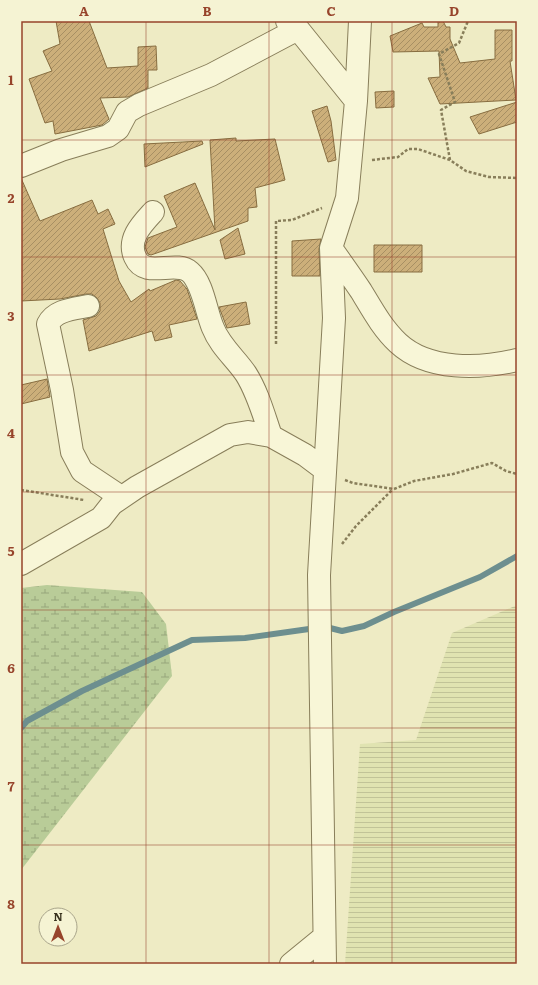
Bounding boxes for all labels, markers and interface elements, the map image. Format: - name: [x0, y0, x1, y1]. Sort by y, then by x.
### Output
- text: A: [79, 1, 89, 20]
- text: B: [203, 1, 212, 20]
- text: C: [326, 1, 336, 20]
- text: D: [449, 1, 459, 20]
- text: 1: [8, 70, 14, 89]
- text: 2: [8, 188, 15, 207]
- text: 3: [7, 306, 15, 325]
- text: 4: [7, 423, 15, 442]
- text: 5: [7, 541, 15, 560]
- text: 6: [7, 658, 15, 677]
- text: 7: [7, 776, 15, 795]
- text: 8: [7, 894, 15, 913]
- north arrow: [38, 907, 78, 947]
- text: N: [53, 908, 63, 924]

